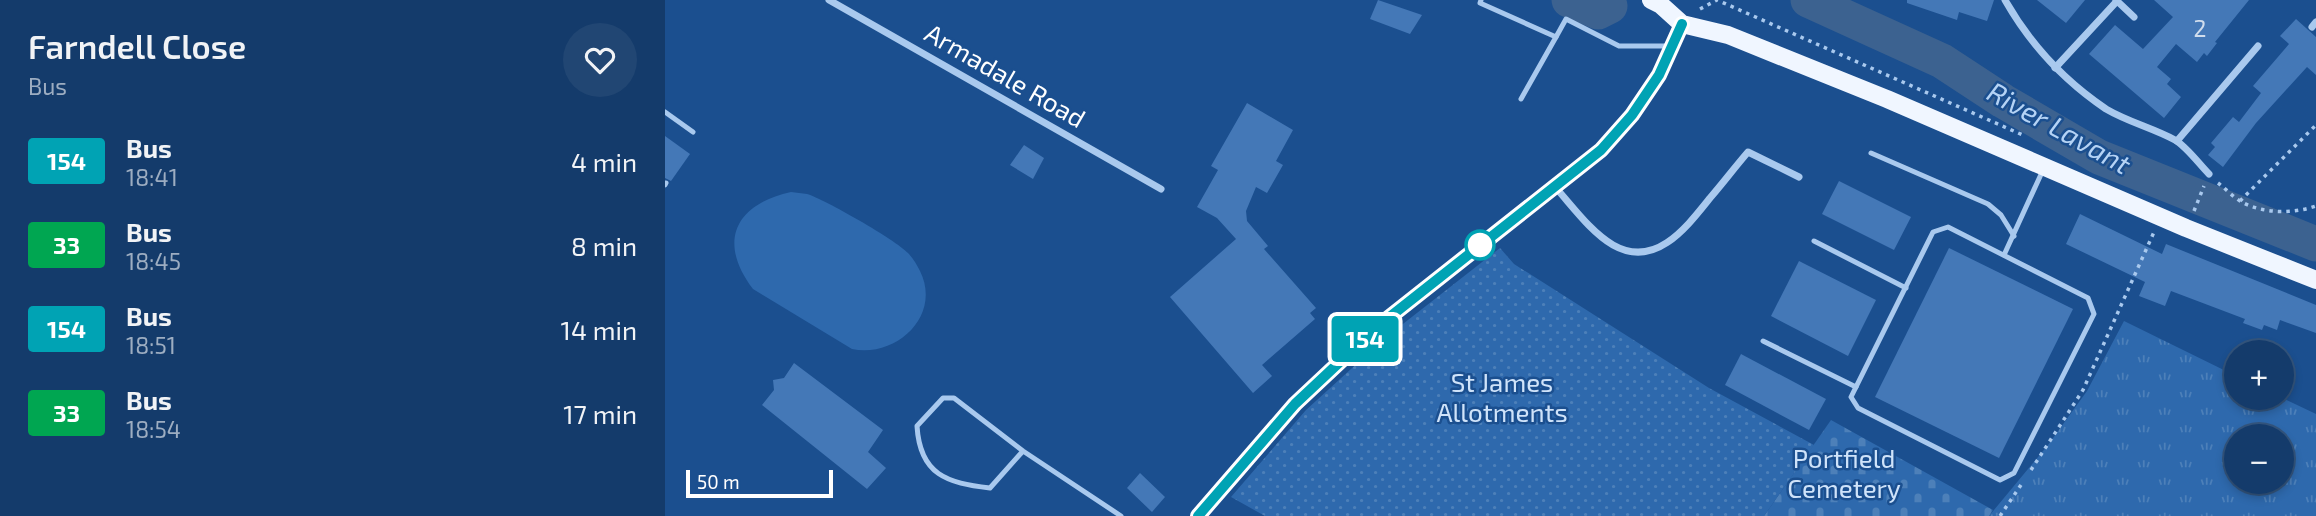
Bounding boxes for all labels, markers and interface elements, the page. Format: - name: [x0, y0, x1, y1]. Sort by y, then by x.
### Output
- house number: 2: [2194, 14, 2206, 42]
- street label: Armadale Road: [920, 16, 1092, 133]
- button: heart: [563, 23, 637, 97]
- text: Farndell Close: [28, 26, 246, 66]
- text: Bus: [28, 72, 67, 100]
- water label: River Lavant: [1982, 74, 2138, 181]
- text: Bus: [126, 132, 172, 163]
- text: 154: [47, 146, 86, 175]
- text: 4 min: [571, 146, 637, 177]
- text: 18:41: [126, 163, 178, 191]
- text: Bus: [126, 216, 172, 247]
- text: 33: [53, 230, 80, 259]
- text: 8 min: [571, 230, 637, 261]
- unlabelled marker: [1465, 230, 1495, 260]
- text: 18:45: [126, 247, 181, 275]
- text: Bus: [126, 300, 172, 331]
- text: 154: [47, 314, 86, 343]
- text: 14 min: [561, 314, 637, 345]
- line badge: 154: [1325, 316, 1405, 362]
- text: 154: [1346, 324, 1384, 353]
- text: 18:51: [126, 331, 176, 359]
- map controls: [2224, 340, 2294, 494]
- button: +: [2224, 340, 2294, 410]
- park label: St James Allotments: [1436, 366, 1568, 427]
- text: Bus: [126, 384, 172, 415]
- text: 33: [53, 398, 80, 427]
- text: 17 min: [563, 398, 637, 429]
- text: 18:54: [126, 415, 181, 443]
- button: −: [2224, 424, 2294, 494]
- park label: Portfield Cemetery: [1787, 442, 1901, 503]
- scale bar: [686, 467, 833, 499]
- text: 50 m: [697, 470, 740, 493]

